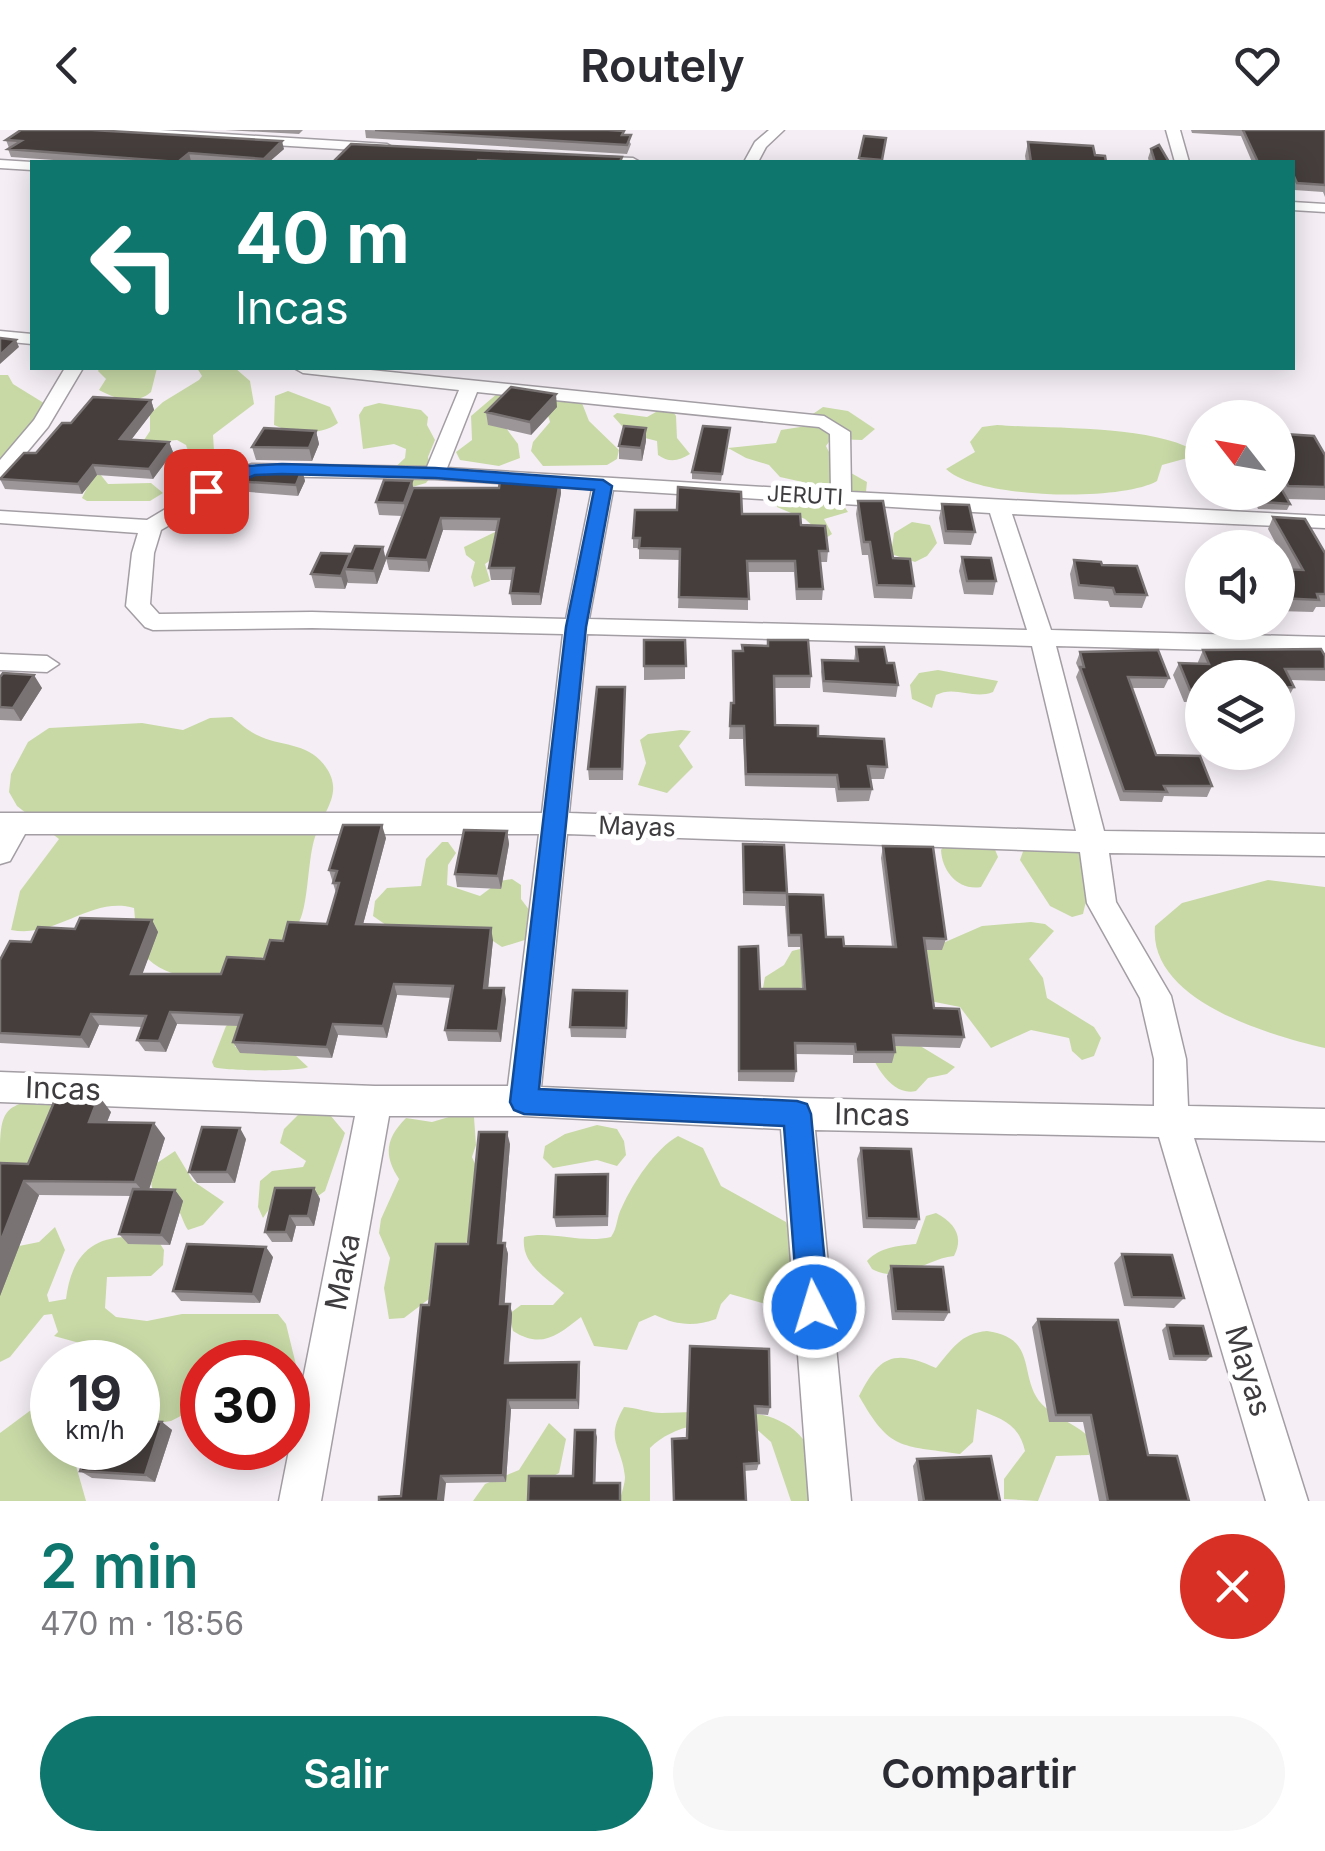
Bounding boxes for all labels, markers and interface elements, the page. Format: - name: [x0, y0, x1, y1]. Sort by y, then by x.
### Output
- icon: back: [40, 38, 95, 93]
- text: Routely: [580, 38, 745, 93]
- icon: heart: [1230, 38, 1285, 93]
- text: 40 m: [235, 195, 410, 280]
- icon: left: [70, 200, 200, 330]
- text: Incas: [235, 280, 349, 335]
- north arrow: [1185, 400, 1295, 510]
- map controls: [1185, 400, 1295, 770]
- pin: [164, 449, 249, 534]
- icon: arrive: [179, 464, 234, 519]
- street label: JERUTI: [766, 480, 844, 510]
- button: sound: [1185, 530, 1295, 640]
- button: layers: [1185, 660, 1295, 770]
- street label: Mayas: [598, 810, 676, 842]
- street label: Incas: [24, 1069, 102, 1107]
- street label: Incas: [834, 1095, 910, 1133]
- street label: Maka: [317, 1230, 367, 1313]
- position arrow: [762, 1255, 866, 1359]
- street label: Mayas: [1218, 1321, 1280, 1420]
- speed limit sign: 30: [180, 1340, 310, 1470]
- text: 19: [68, 1363, 122, 1423]
- text: km/h: [65, 1415, 125, 1445]
- text: 2 min: [40, 1530, 199, 1602]
- button: close: [1180, 1534, 1285, 1639]
- text: 470 m · 18:56: [40, 1604, 244, 1643]
- button: Salir: [40, 1716, 653, 1831]
- button: Compartir: [673, 1716, 1285, 1831]

